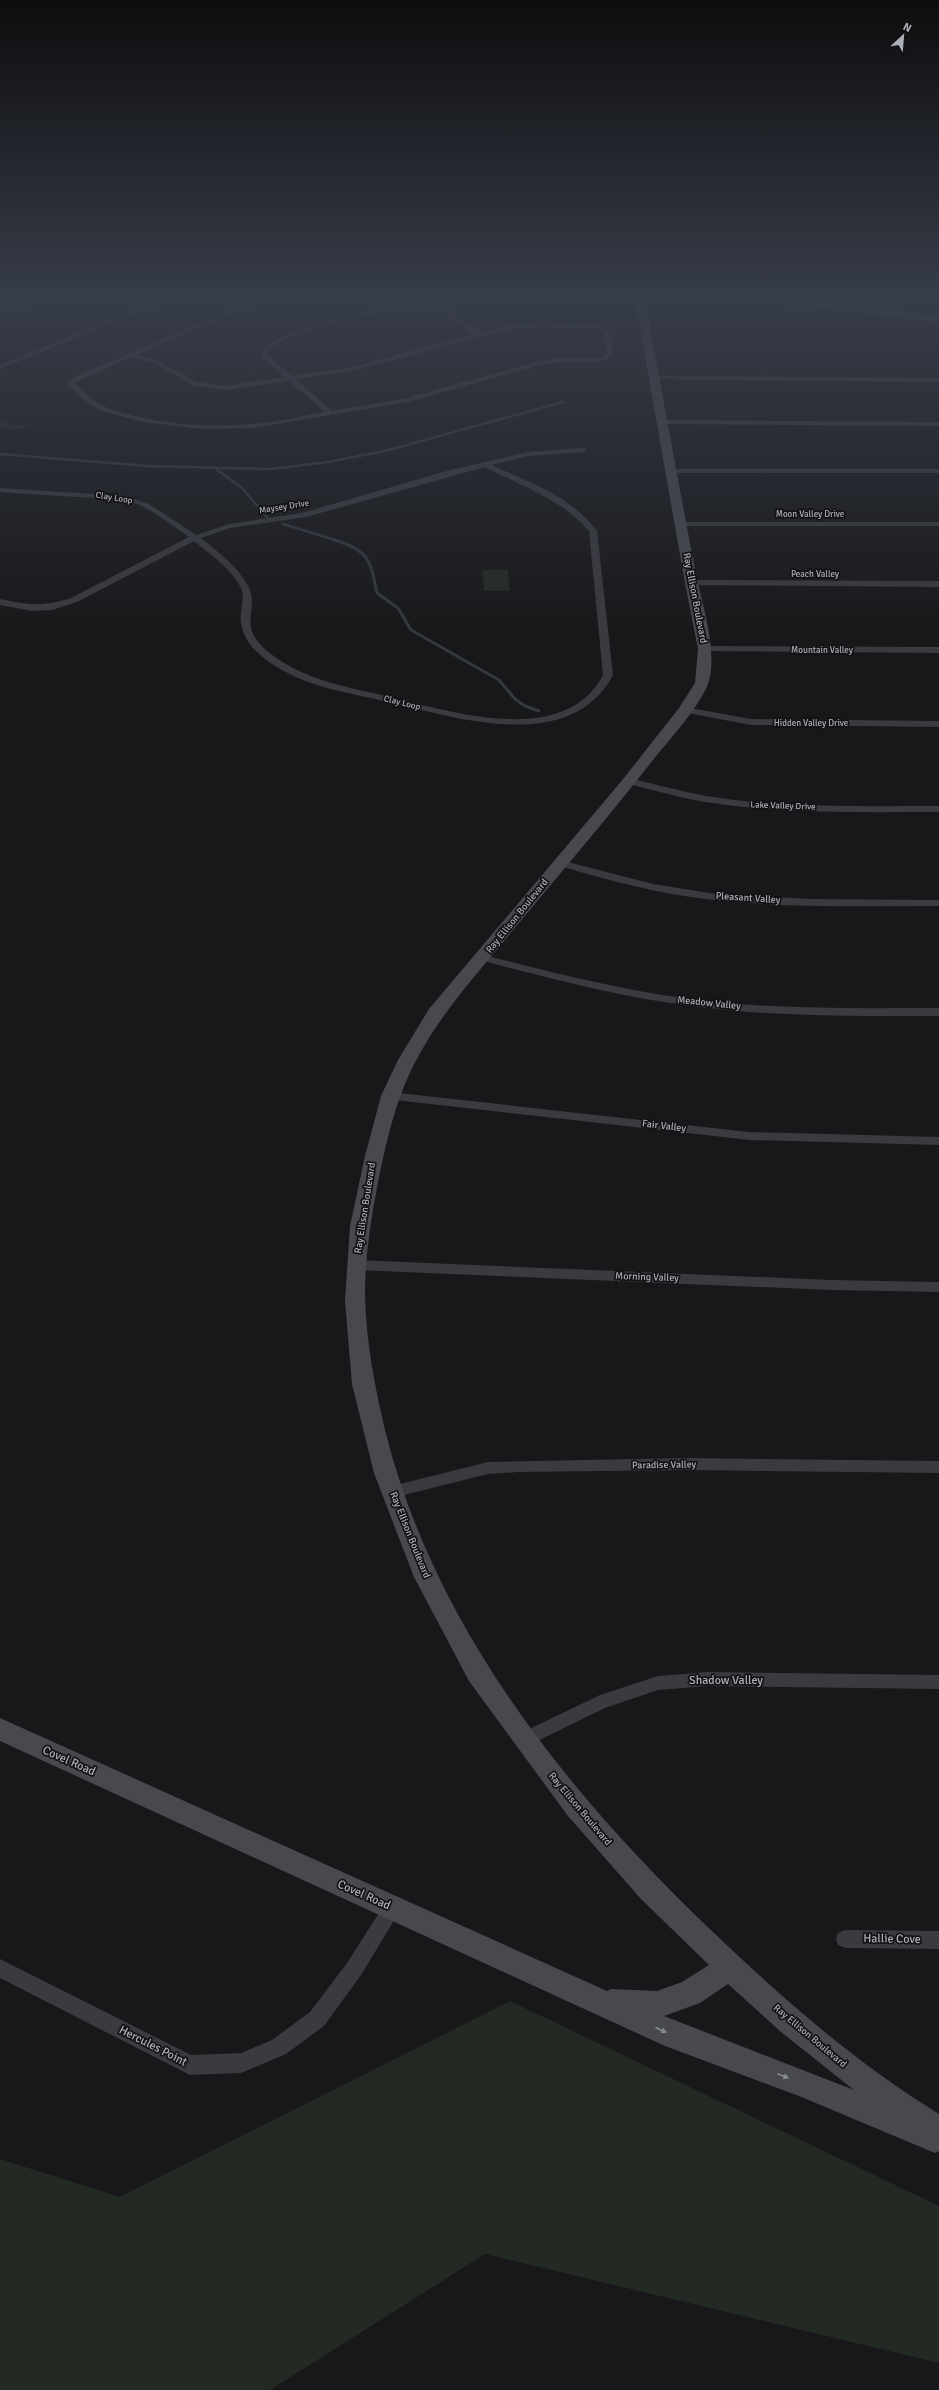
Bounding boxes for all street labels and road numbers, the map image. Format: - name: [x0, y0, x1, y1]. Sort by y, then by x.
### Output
- street label: Clay Loop: [95, 490, 134, 506]
- street label: Maysey Drive: [258, 498, 310, 516]
- street label: Moon Valley Drive: [776, 509, 845, 520]
- street label: Ray Ellison Boulevard: [680, 552, 710, 644]
- street label: Peach Valley: [791, 569, 840, 580]
- street label: Mountain Valley: [791, 645, 854, 656]
- street label: Clay Loop: [383, 693, 422, 713]
- street label: Hidden Valley Drive: [774, 718, 849, 729]
- street label: Lake Valley Drive: [750, 799, 816, 813]
- street label: Ray Ellison Boulevard: [483, 876, 551, 956]
- street label: Pleasant Valley: [715, 890, 781, 906]
- street label: Meadow Valley: [677, 994, 742, 1012]
- street label: Fair Valley: [641, 1117, 687, 1135]
- street label: Ray Ellison Boulevard: [352, 1162, 378, 1254]
- street label: Morning Valley: [615, 1270, 679, 1284]
- street label: Paradise Valley: [632, 1458, 697, 1472]
- street label: Ray Ellison Boulevard: [387, 1490, 433, 1580]
- street label: Shadow Valley: [689, 1673, 763, 1688]
- street label: Covel Road: [40, 1743, 98, 1779]
- street label: Ray Ellison Boulevard: [546, 1770, 614, 1848]
- street label: Covel Road: [335, 1877, 393, 1913]
- street label: Hallie Cove: [863, 1931, 921, 1947]
- street label: Ray Ellison Boulevard: [771, 2002, 849, 2070]
- street label: Hercules Point: [116, 2022, 190, 2070]

